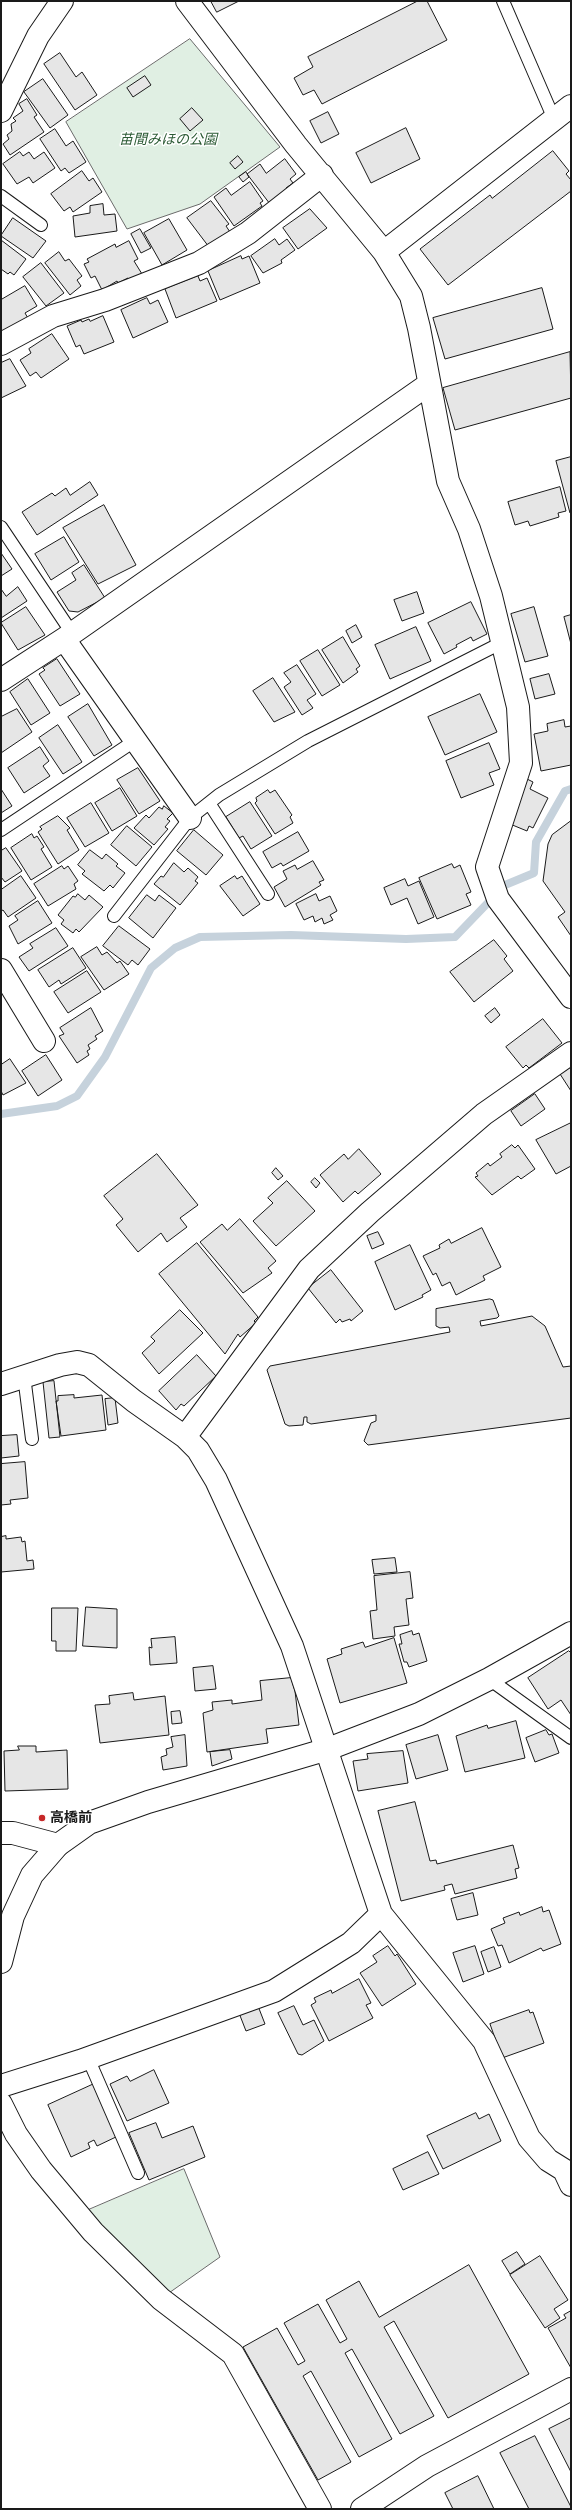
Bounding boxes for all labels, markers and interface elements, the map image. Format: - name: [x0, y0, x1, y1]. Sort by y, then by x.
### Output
- park label: 苗間みほの公園: [119, 132, 217, 148]
- place label: 高橋前: [50, 1810, 92, 1826]
- marker: 高橋前: [37, 1813, 47, 1823]

